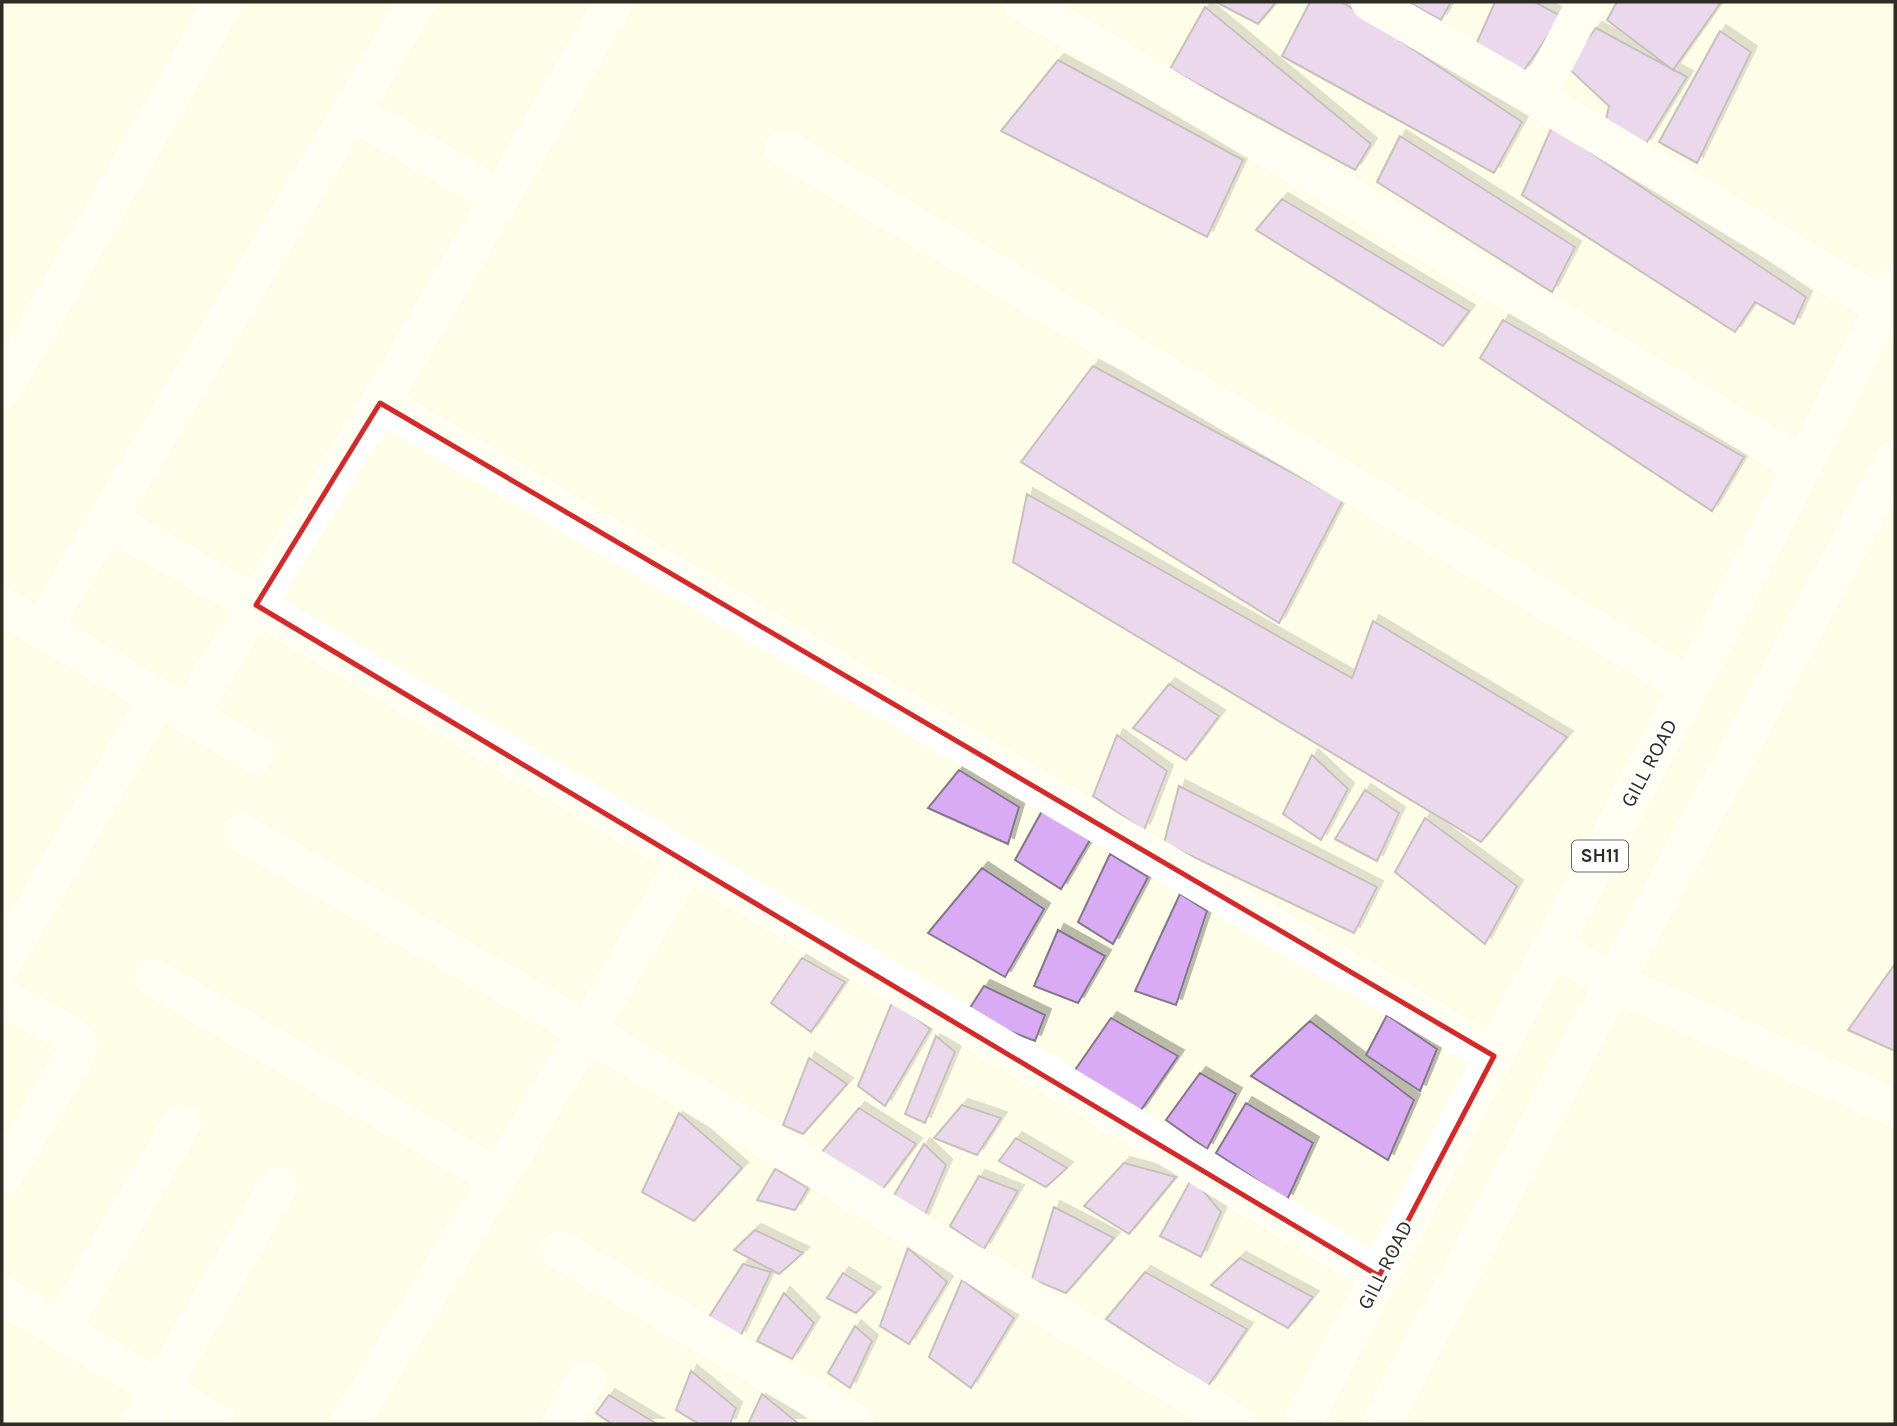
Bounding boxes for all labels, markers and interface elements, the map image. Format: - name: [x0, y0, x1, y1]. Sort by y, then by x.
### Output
- street label: GILL ROAD: [1616, 715, 1682, 811]
- road number: SH11: [1572, 841, 1628, 872]
- street label: GILL ROAD: [1352, 1217, 1418, 1313]

